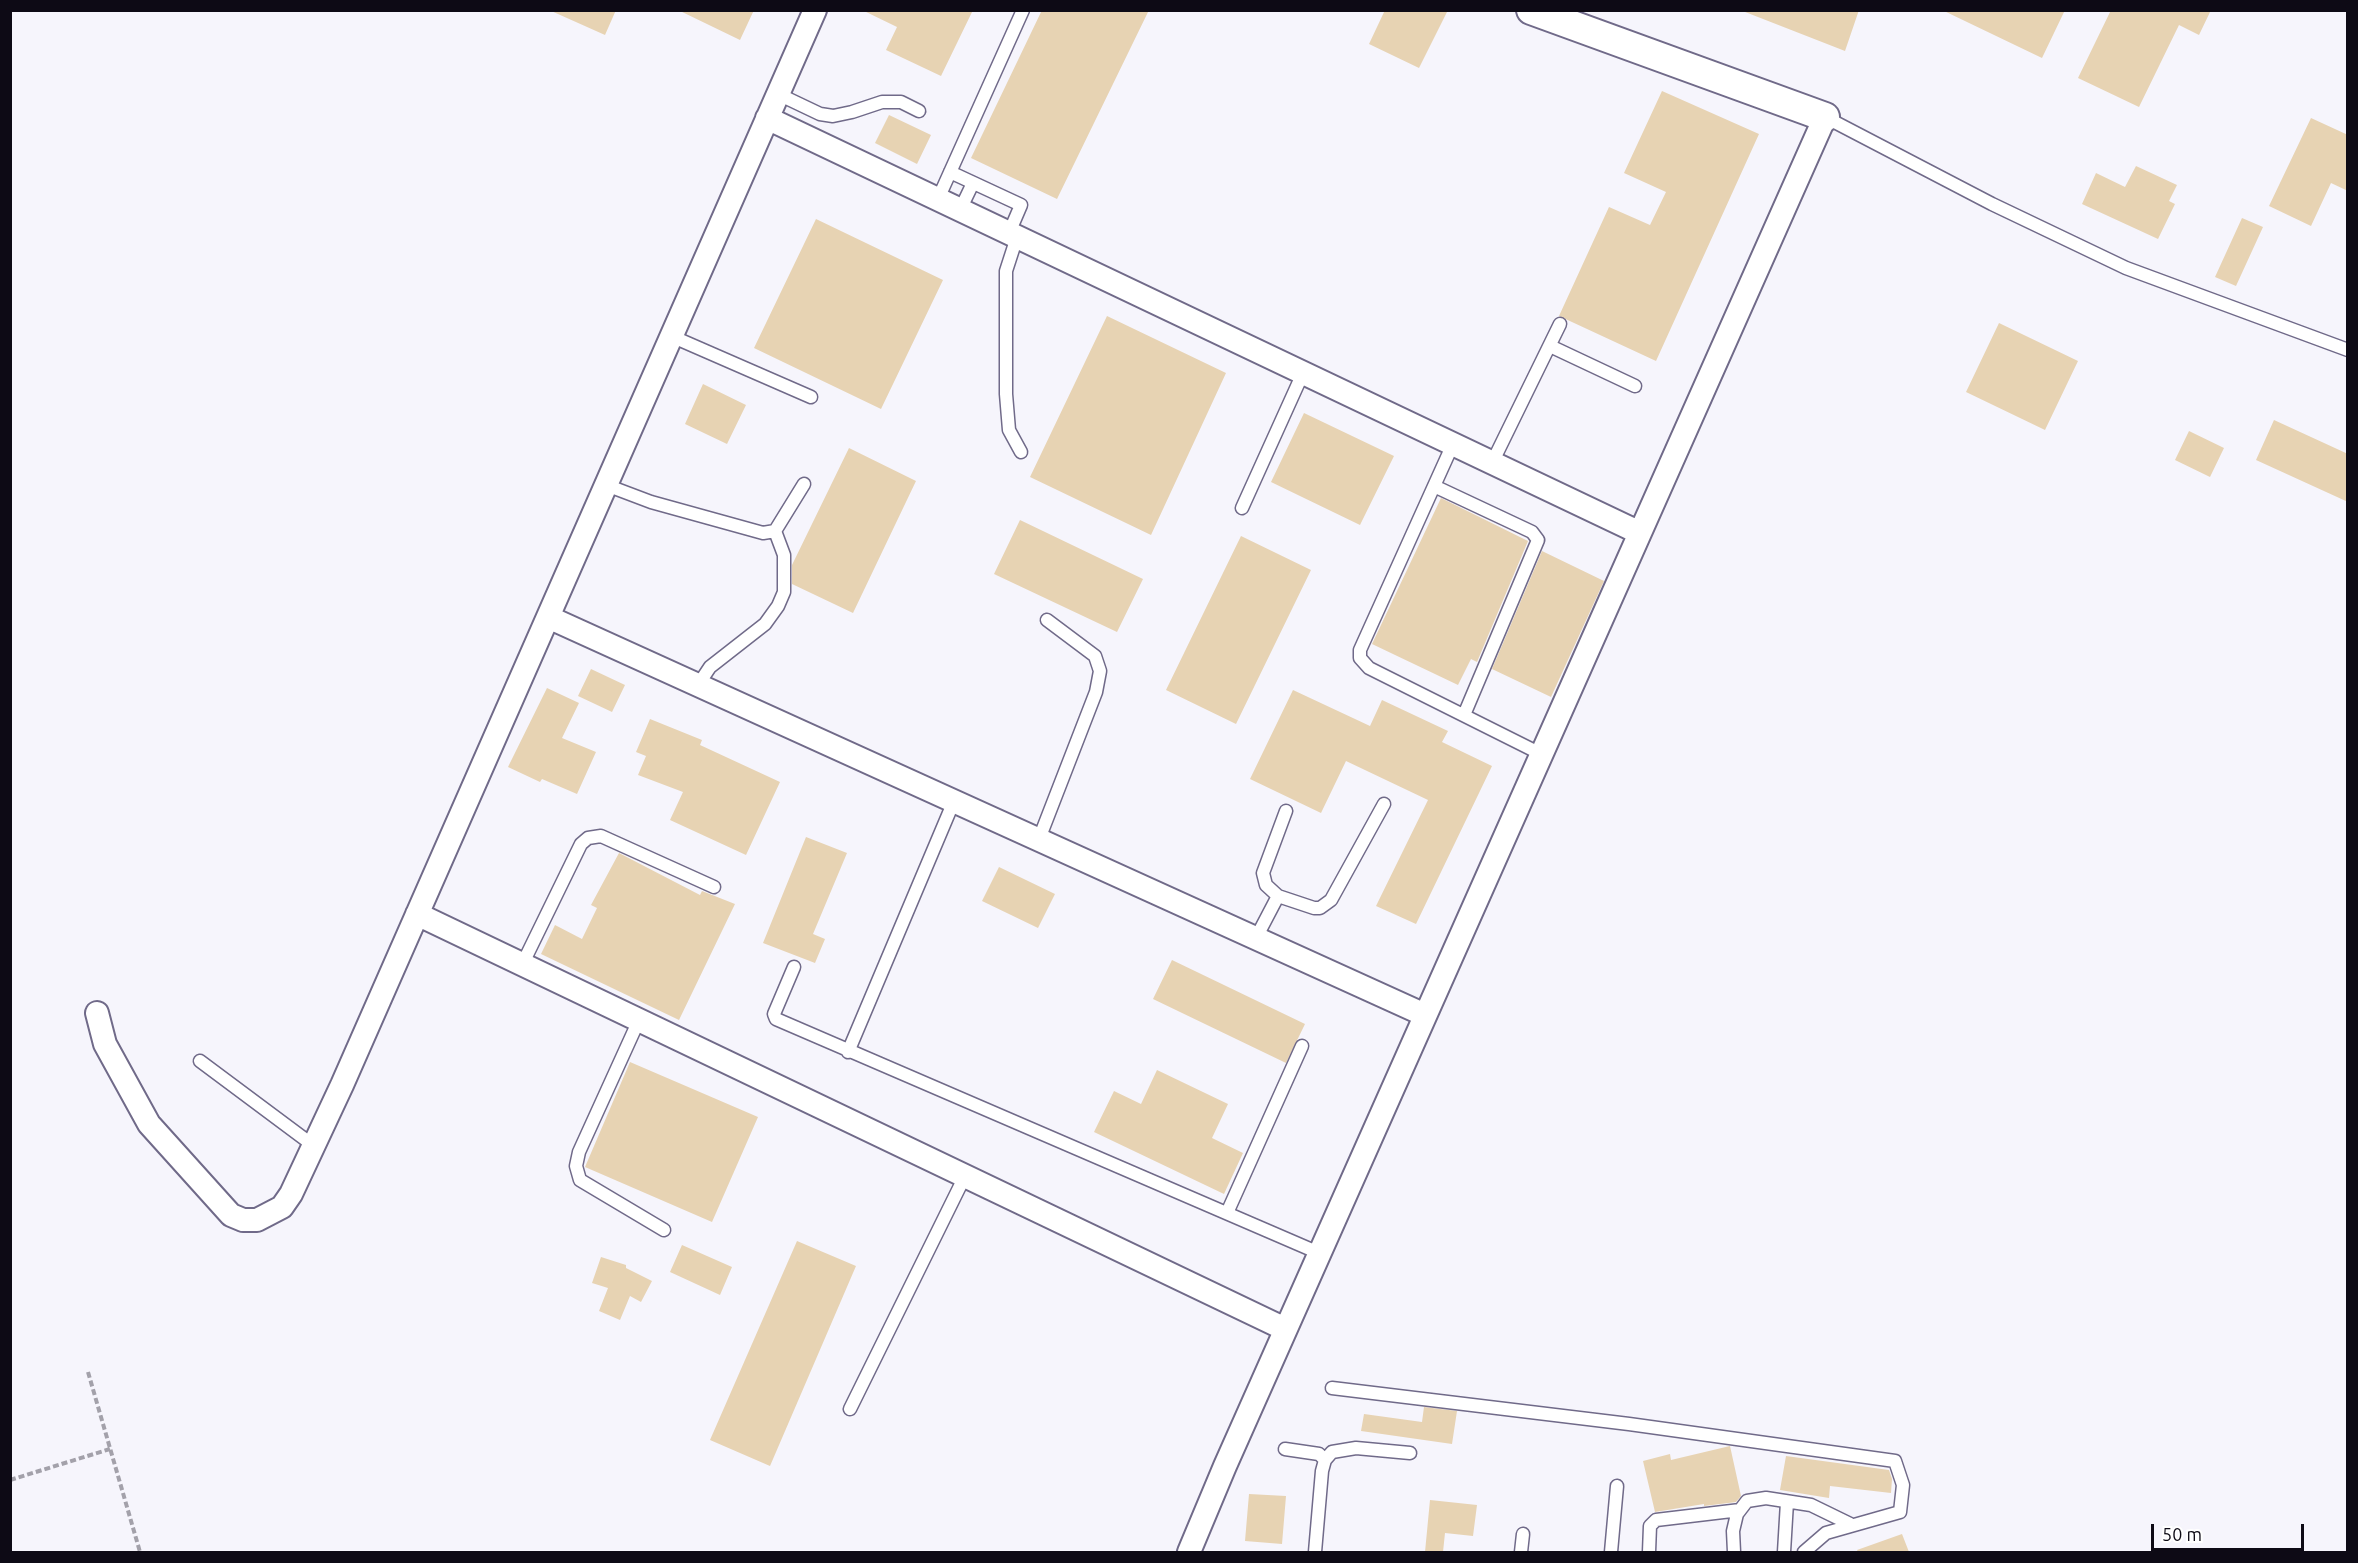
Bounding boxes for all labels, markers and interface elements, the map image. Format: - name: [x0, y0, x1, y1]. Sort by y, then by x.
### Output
- scale bar: [2154, 1512, 2307, 1550]
- text: 50 m: [2162, 1524, 2202, 1544]

